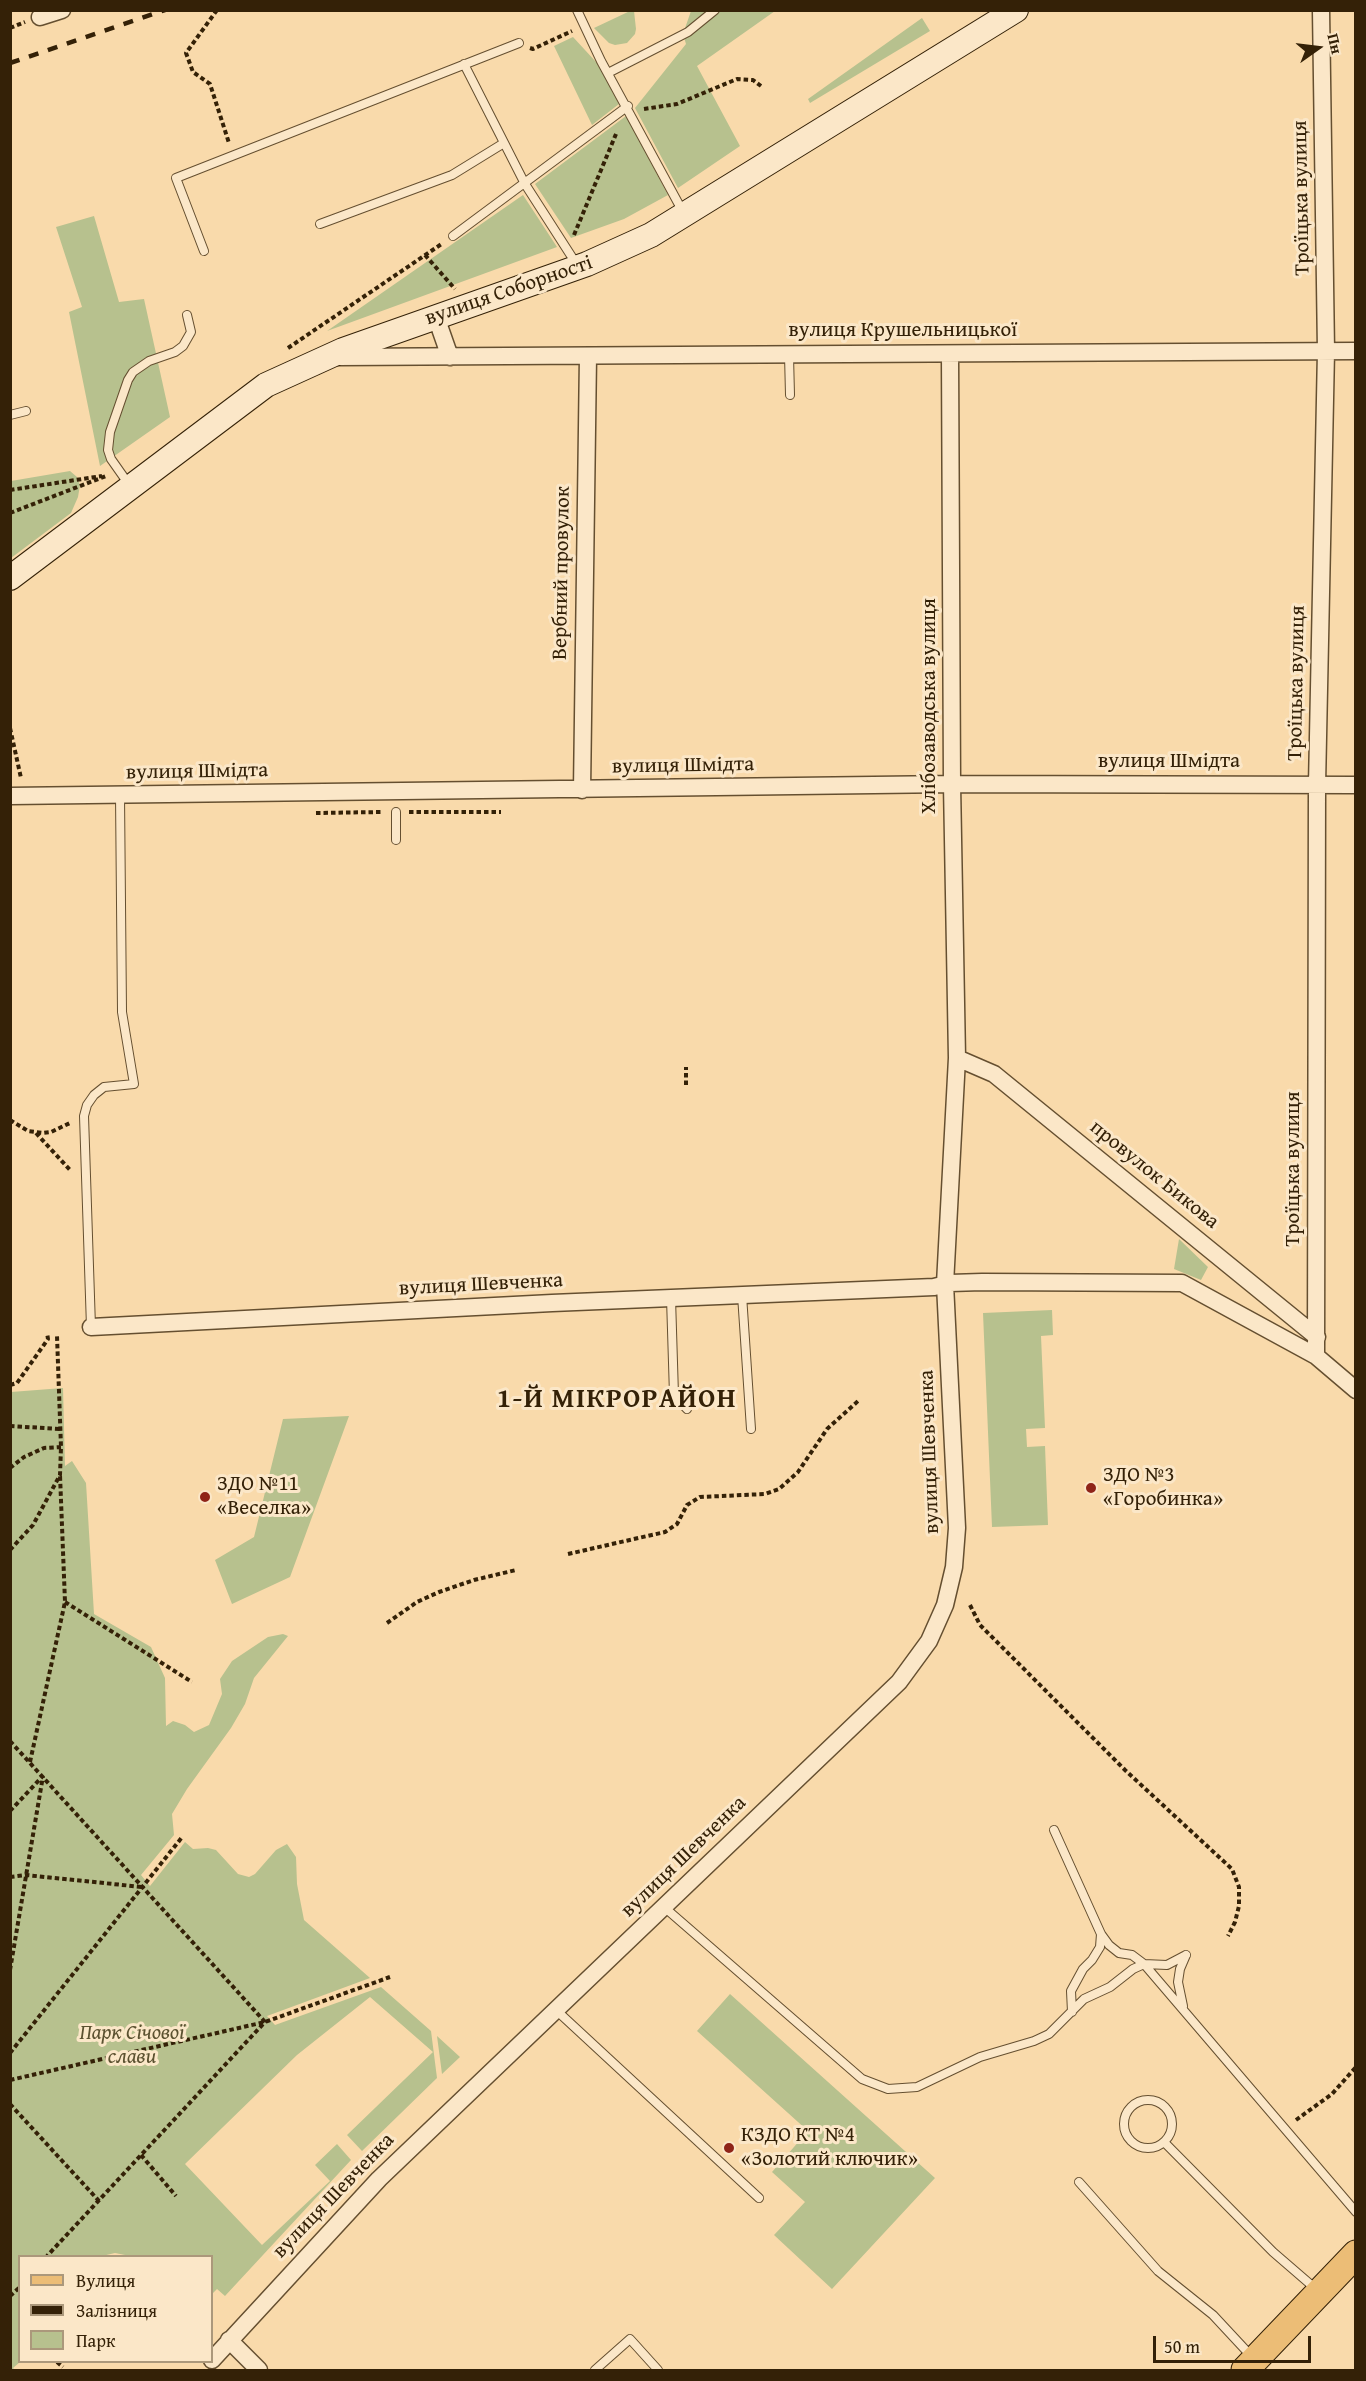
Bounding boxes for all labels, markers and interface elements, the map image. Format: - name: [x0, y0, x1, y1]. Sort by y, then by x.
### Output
- north arrow: [1288, 18, 1348, 78]
- text: Пн: [1321, 31, 1350, 57]
- street label: Троїцька вулиця: [1288, 120, 1316, 276]
- street label: вулиця Соборності: [422, 251, 596, 331]
- street label: вулиця Крушельницької: [789, 318, 1017, 344]
- street label: Вербний провулок: [548, 486, 576, 660]
- street label: Хлібозаводська вулиця: [917, 598, 943, 814]
- street label: Троїцька вулиця: [1283, 605, 1311, 761]
- street label: вулиця Шмідта: [1098, 749, 1240, 775]
- street label: вулиця Шмідта: [612, 752, 754, 780]
- street label: вулиця Шмідта: [126, 758, 268, 786]
- street label: Троїцька вулиця: [1281, 1091, 1307, 1247]
- street label: провулок Бикова: [1084, 1115, 1224, 1235]
- street label: вулиця Шевченка: [398, 1268, 564, 1302]
- street label: вулиця Шевченка: [915, 1370, 945, 1534]
- district label: 1-Й МІКРОРАЙОН: [497, 1384, 737, 1416]
- place label: ЗДО №3 «Горобинка»: [1103, 1463, 1223, 1513]
- place label: ЗДО №11 «Веселка»: [217, 1472, 311, 1522]
- marker: ЗДО №3 «Горобинка»: [1084, 1481, 1098, 1495]
- marker: ЗДО №11 «Веселка»: [198, 1490, 212, 1504]
- street label: вулиця Шевченка: [616, 1791, 752, 1923]
- park label: Парк Січової слави: [80, 2021, 184, 2071]
- place label: КЗДО КТ №4 «Золотий ключик»: [741, 2123, 918, 2173]
- street label: вулиця Шевченка: [268, 2128, 400, 2264]
- marker: КЗДО КТ №4 «Золотий ключик»: [722, 2141, 736, 2155]
- legend: [18, 2255, 213, 2363]
- text: Вулиця: [76, 2267, 135, 2294]
- text: Залізниця: [76, 2297, 157, 2324]
- scale bar: [1156, 2324, 1314, 2362]
- text: Парк: [76, 2327, 115, 2354]
- text: 50 m: [1164, 2333, 1200, 2360]

